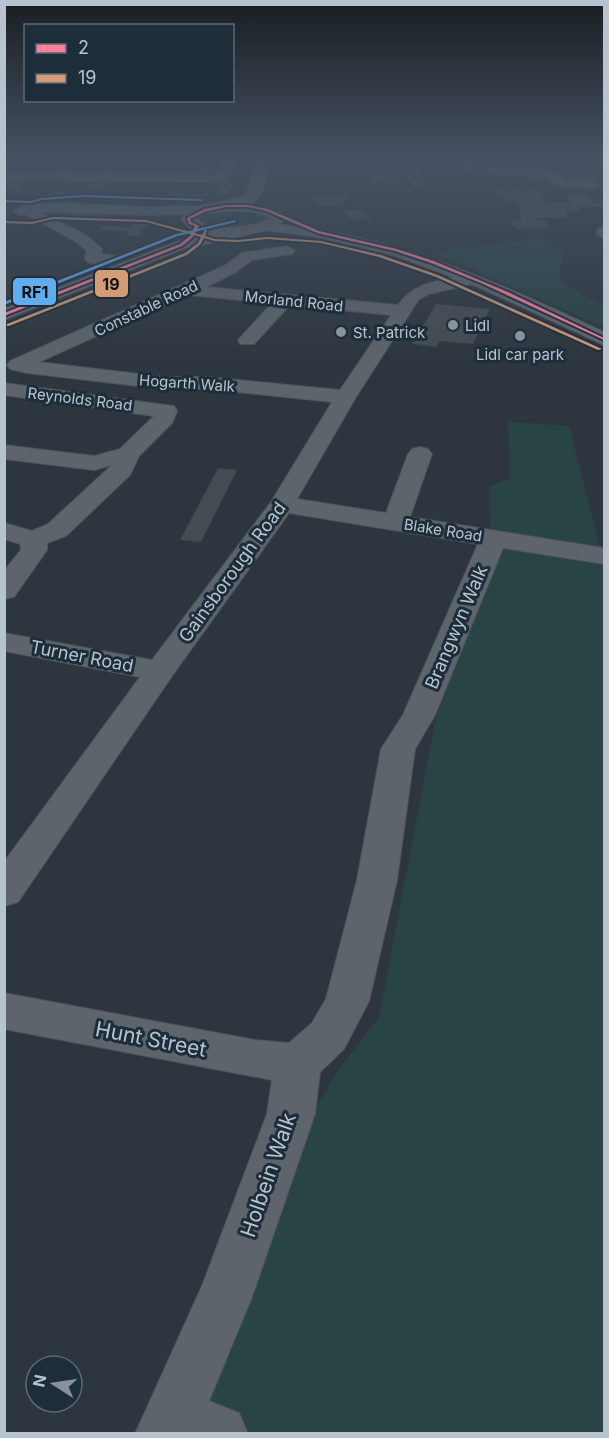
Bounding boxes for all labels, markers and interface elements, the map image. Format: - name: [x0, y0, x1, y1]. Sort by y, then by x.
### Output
- legend: [24, 24, 234, 102]
- text: 2: [78, 37, 89, 58]
- text: 19: [78, 67, 96, 88]
- line badge: 19: [94, 269, 129, 298]
- text: 19: [102, 274, 120, 294]
- street label: Constable Road: [91, 276, 201, 340]
- line badge: RF1: [12, 277, 57, 306]
- text: RF1: [22, 282, 48, 302]
- street label: Morland Road: [244, 286, 344, 316]
- place label: Lidl: [465, 316, 490, 335]
- marker: Lidl: [446, 318, 460, 332]
- place label: St. Patrick: [353, 323, 426, 342]
- marker: St. Patrick: [334, 325, 348, 339]
- marker: Lidl car park: [513, 329, 527, 343]
- place label: Lidl car park: [476, 345, 565, 364]
- street label: Hogarth Walk: [138, 370, 236, 396]
- street label: Reynolds Road: [27, 383, 133, 415]
- street label: Gainsborough Road: [174, 498, 290, 646]
- street label: Blake Road: [403, 514, 483, 546]
- street label: Brangwyn Walk: [421, 562, 492, 692]
- street label: Turner Road: [29, 636, 135, 676]
- street label: Hunt Street: [93, 1016, 209, 1062]
- street label: Holbein Walk: [235, 1109, 301, 1240]
- north arrow: [24, 1354, 84, 1414]
- text: N: [28, 1373, 50, 1389]

